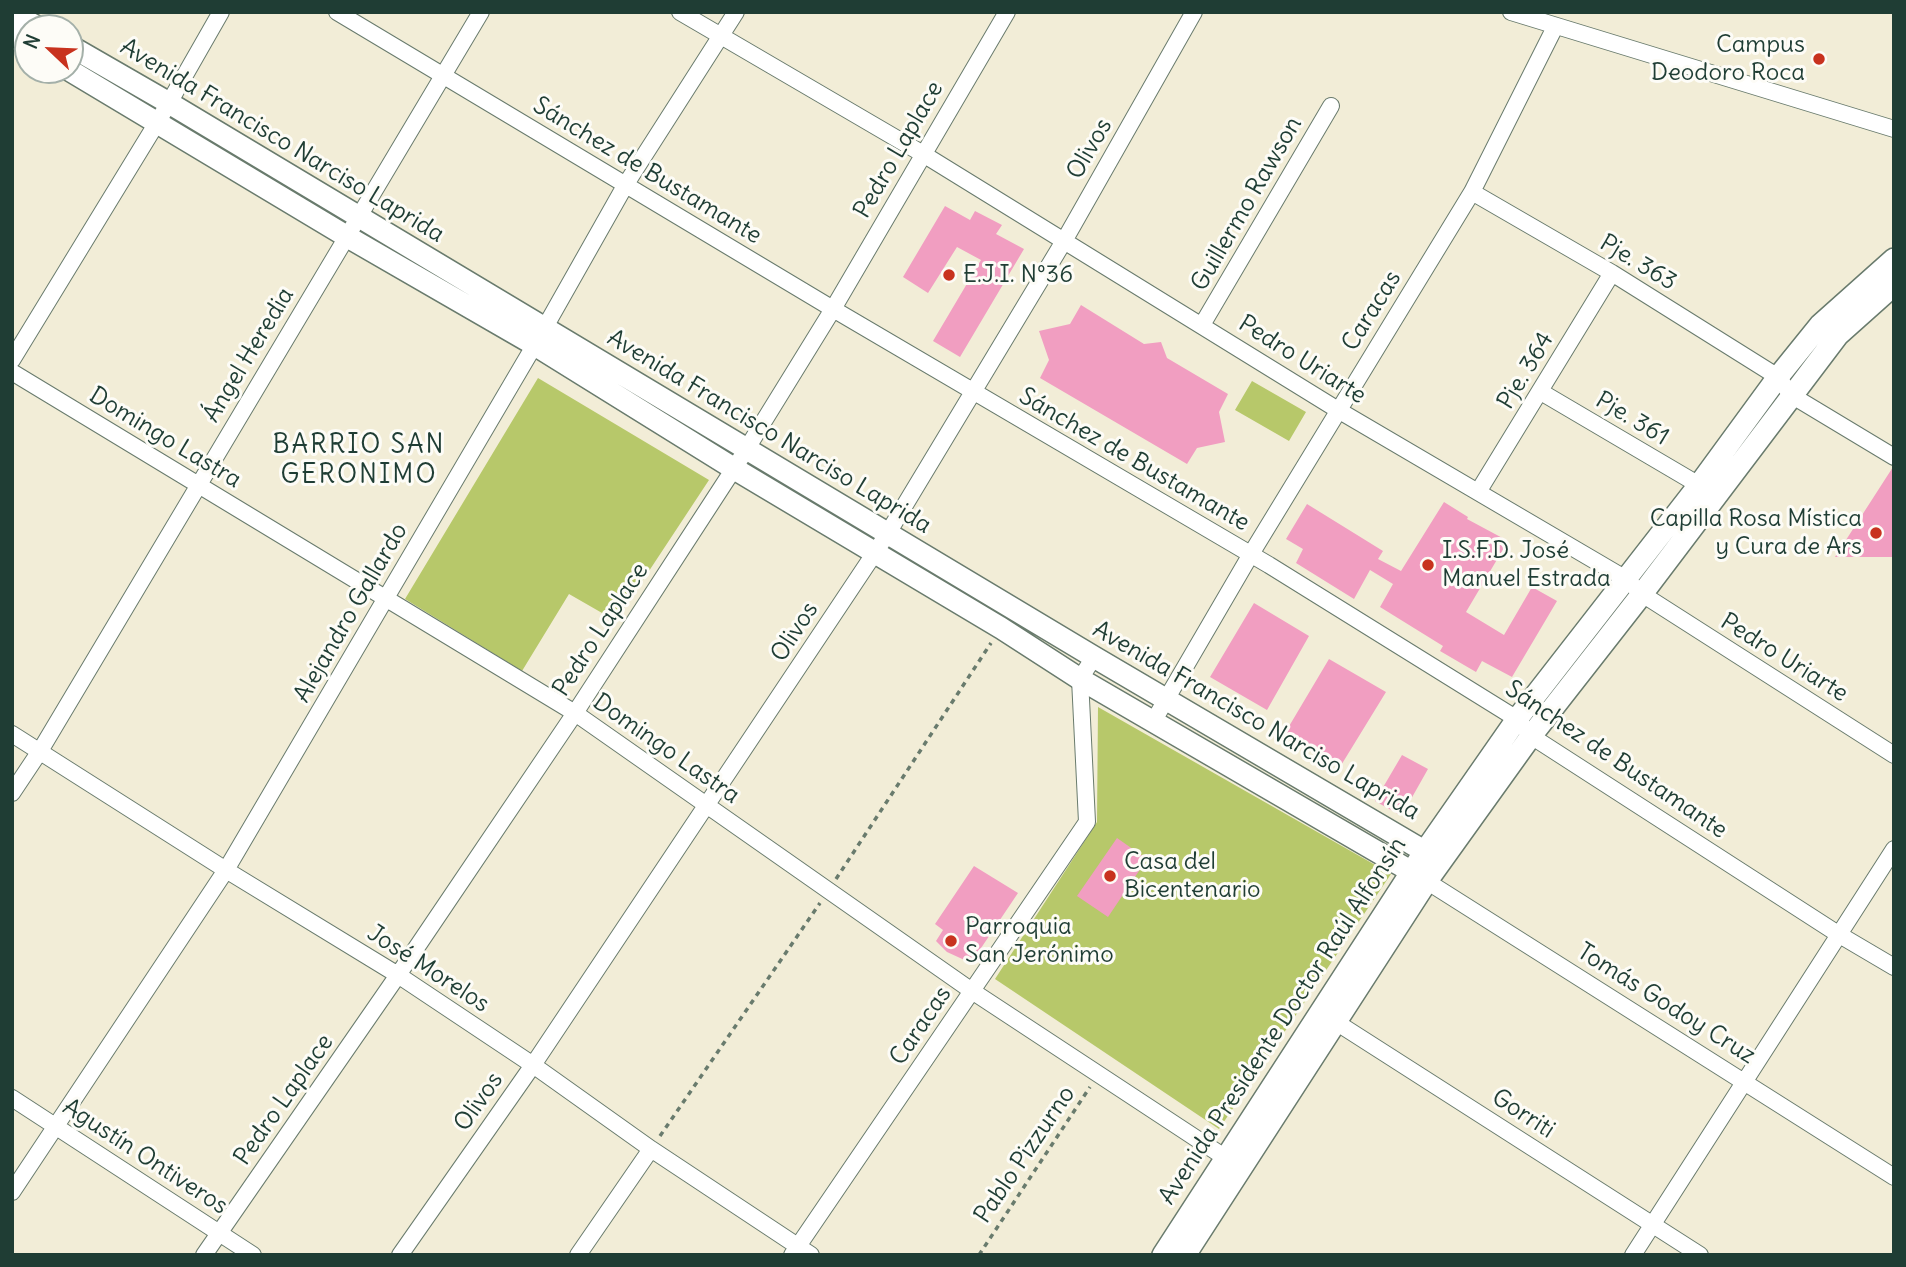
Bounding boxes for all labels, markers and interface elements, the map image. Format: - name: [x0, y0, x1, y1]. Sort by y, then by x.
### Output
- north arrow: [14, 14, 84, 84]
- text: N: [18, 31, 45, 52]
- place label: Campus Deodoro Roca: [1651, 31, 1805, 87]
- street label: Avenida Francisco Narciso Laprida: [115, 33, 449, 249]
- marker: Campus Deodoro Roca: [1811, 51, 1827, 67]
- street label: Pedro Laplace: [848, 76, 950, 224]
- street label: Sánchez de Bustamante: [528, 91, 766, 251]
- street label: Guillermo Rawson: [1185, 112, 1309, 296]
- street label: Olivos: [1061, 113, 1119, 185]
- street label: Pje. 363: [1594, 229, 1682, 297]
- place label: E.J.I. Nº36: [963, 261, 1073, 289]
- street label: Caracas: [1336, 266, 1408, 356]
- marker: E.J.I. Nº36: [941, 267, 957, 283]
- street label: Ángel Heredia: [198, 282, 300, 428]
- street label: Pedro Uriarte: [1233, 309, 1371, 411]
- street label: Avenida Francisco Narciso Laprida: [602, 324, 936, 540]
- street label: Pje. 364: [1492, 327, 1560, 415]
- street label: Domingo Lastra: [84, 381, 246, 495]
- street label: Sánchez de Bustamante: [1014, 382, 1254, 538]
- street label: Pje. 361: [1590, 386, 1674, 452]
- district label: BARRIO SAN GERONIMO: [274, 430, 444, 492]
- place label: Capilla Rosa Mística y Cura de Ars: [1650, 505, 1862, 561]
- street label: Alejandro Gallardo: [288, 518, 414, 708]
- marker: Capilla Rosa Mística y Cura de Ars: [1868, 525, 1884, 541]
- place label: I.S.F.D. José Manuel Estrada: [1442, 537, 1611, 593]
- marker: I.S.F.D. José Manuel Estrada: [1420, 557, 1436, 573]
- street label: Pedro Laplace: [547, 558, 655, 702]
- street label: Olivos: [765, 597, 825, 667]
- street label: Pedro Uriarte: [1715, 607, 1853, 709]
- street label: Avenida Francisco Narciso Laprida: [1087, 615, 1425, 827]
- street label: Sánchez de Bustamante: [1500, 675, 1732, 845]
- street label: Domingo Lastra: [587, 688, 745, 810]
- street label: Avenida Presidente Doctor Raúl Alfonsín: [1153, 832, 1413, 1210]
- place label: Casa del Bicentenario: [1124, 848, 1261, 904]
- marker: Casa del Bicentenario: [1102, 868, 1118, 884]
- place label: Parroquia San Jerónimo: [965, 913, 1114, 969]
- street label: José Morelos: [362, 919, 494, 1019]
- marker: Parroquia San Jerónimo: [943, 933, 959, 949]
- street label: Tomás Godoy Cruz: [1572, 938, 1760, 1070]
- street label: Caracas: [884, 981, 958, 1071]
- street label: Pedro Laplace: [228, 1029, 340, 1171]
- street label: Olivos: [448, 1067, 510, 1137]
- street label: Pablo Pizzurno: [969, 1081, 1081, 1229]
- street label: Gorriti: [1486, 1083, 1560, 1145]
- street label: Agustín Ontiveros: [57, 1093, 233, 1221]

